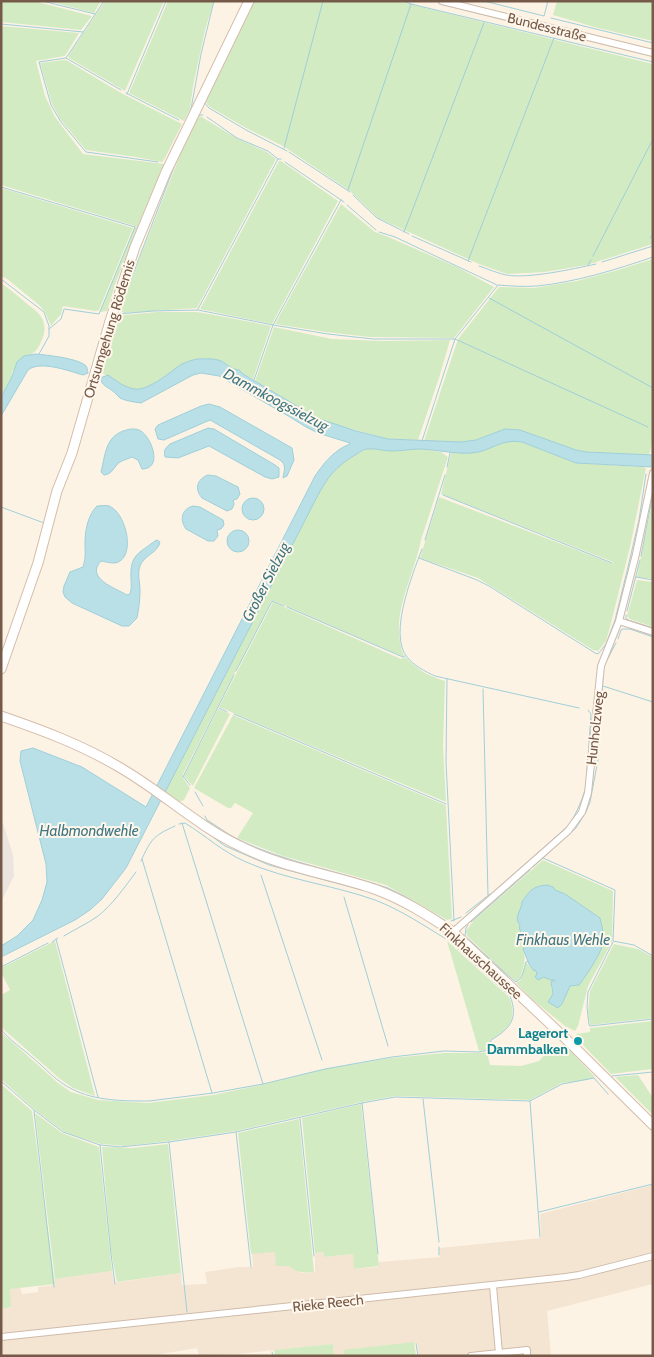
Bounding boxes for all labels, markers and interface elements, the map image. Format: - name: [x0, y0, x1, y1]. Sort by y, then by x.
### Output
- street label: Bundesstraße: [506, 8, 588, 46]
- street label: Ortsumgehung Rödemis: [79, 257, 139, 401]
- water label: Dammkoogssielzug: [220, 365, 333, 436]
- water label: Großer Sielzug: [238, 538, 294, 625]
- street label: Hunholzweg: [582, 689, 608, 766]
- water label: Halbmondwehle: [39, 822, 139, 840]
- street label: Finkhauschaussee: [436, 919, 526, 1003]
- water label: Finkhaus Wehle: [516, 931, 610, 949]
- place label: Lagerort Dammbalken: [487, 1024, 568, 1058]
- marker: Lagerort Dammbalken: [572, 1035, 584, 1047]
- street label: Rieke Reech: [292, 1290, 364, 1316]

